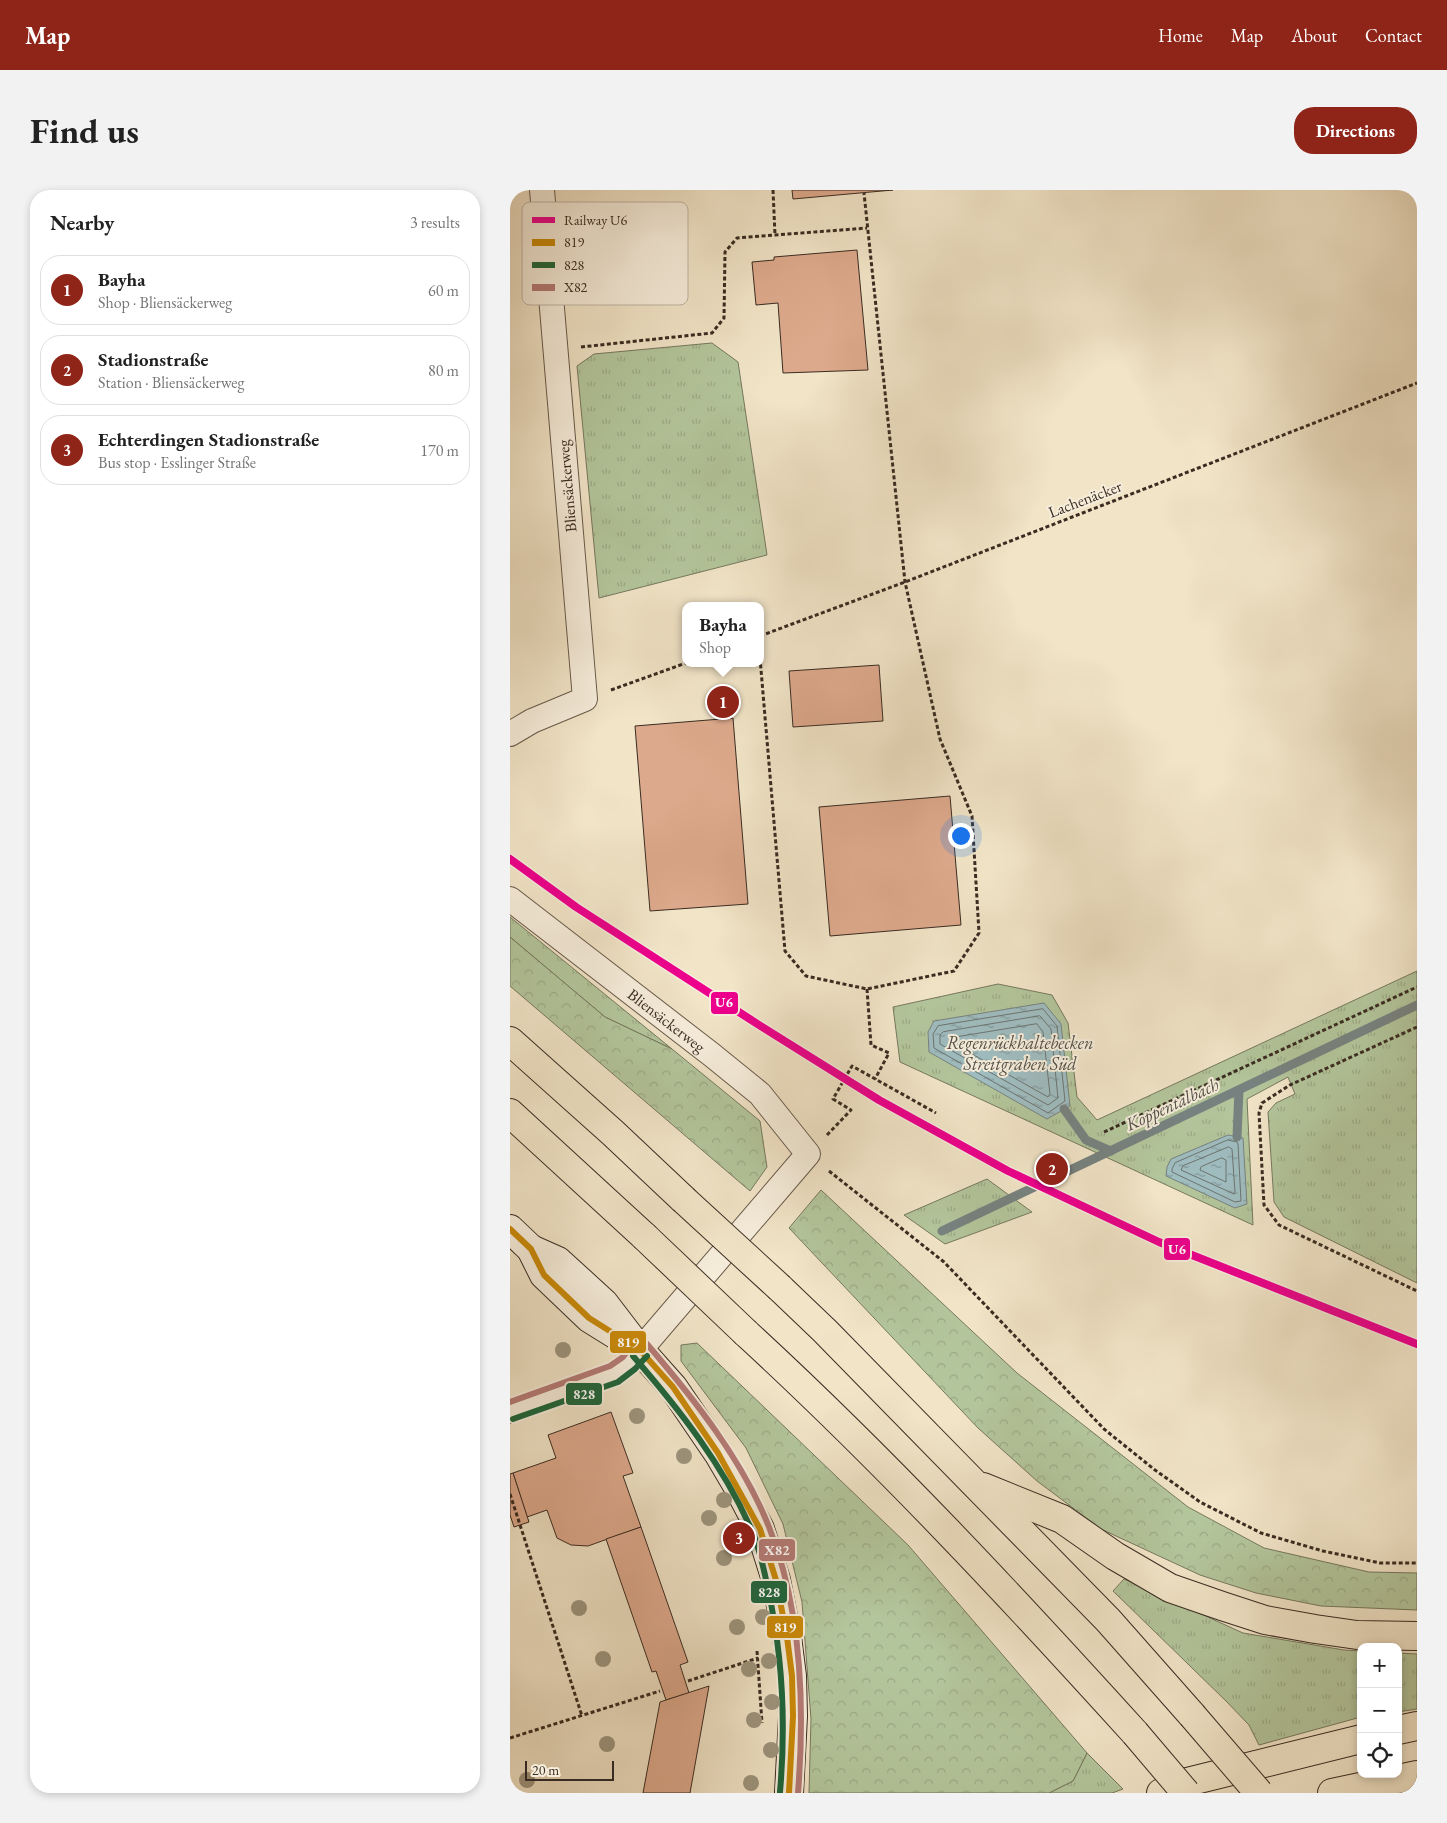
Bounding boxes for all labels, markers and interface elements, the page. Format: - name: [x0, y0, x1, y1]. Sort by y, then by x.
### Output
- text: Map: [25, 20, 70, 51]
- text: Home: [1158, 24, 1203, 47]
- text: Map: [1231, 24, 1263, 47]
- text: About: [1291, 24, 1337, 47]
- text: Contact: [1365, 24, 1422, 47]
- button: Directions: [1294, 107, 1417, 154]
- text: Find us: [30, 108, 139, 153]
- legend: [522, 202, 688, 305]
- text: Nearby: [50, 209, 114, 236]
- text: Railway U6: [564, 211, 627, 229]
- text: 3 results: [410, 212, 460, 233]
- text: 819: [564, 233, 584, 251]
- text: 828: [564, 256, 584, 274]
- text: Bayha: [98, 267, 146, 292]
- text: X82: [563, 278, 588, 296]
- text: 1: [63, 280, 71, 301]
- text: 60 m: [428, 280, 459, 301]
- text: Shop · Bliensäckerweg: [98, 292, 232, 313]
- text: Stadionstraße: [98, 347, 208, 372]
- text: 2: [63, 360, 71, 381]
- text: 80 m: [428, 360, 459, 381]
- text: Station · Bliensäckerweg: [98, 372, 245, 393]
- text: Echterdingen Stadionstraße: [98, 427, 319, 452]
- street label: Bliensäckerweg: [552, 438, 582, 533]
- text: 3: [63, 440, 71, 461]
- text: 170 m: [420, 440, 459, 461]
- text: Bus stop · Esslinger Straße: [98, 452, 256, 473]
- street label: Lachenäcker: [1045, 475, 1125, 523]
- popup: [682, 602, 764, 667]
- text: Bayha: [699, 612, 747, 637]
- text: Shop: [699, 637, 731, 658]
- pin: 1: [707, 683, 739, 721]
- your location: [948, 823, 974, 849]
- street label: Bliensäckerweg: [624, 983, 711, 1057]
- line badge: U6: [710, 991, 739, 1015]
- text: U6: [715, 993, 734, 1011]
- water label: Regenrückhaltebecken Streitgraben Süd: [947, 1031, 1094, 1076]
- water label: Koppentalbach: [1121, 1072, 1223, 1137]
- pin: 2: [1036, 1150, 1068, 1188]
- line badge: U6: [1163, 1237, 1191, 1261]
- text: U6: [1168, 1240, 1187, 1258]
- line badge: 819: [609, 1330, 647, 1354]
- text: 819: [617, 1333, 640, 1351]
- line badge: 828: [565, 1382, 603, 1406]
- text: 828: [573, 1385, 595, 1403]
- pin: 3: [723, 1519, 755, 1557]
- line badge: X82: [758, 1538, 796, 1562]
- text: X82: [763, 1541, 790, 1559]
- line badge: 828: [750, 1580, 788, 1604]
- text: 828: [758, 1583, 780, 1601]
- line badge: 819: [766, 1615, 804, 1639]
- text: 819: [774, 1618, 797, 1636]
- map controls: [1357, 1643, 1402, 1778]
- button: +: [1357, 1643, 1402, 1688]
- button: −: [1357, 1688, 1402, 1733]
- button: locate: [1357, 1733, 1402, 1778]
- scale bar: [525, 1758, 614, 1781]
- text: 20 m: [532, 1761, 559, 1779]

